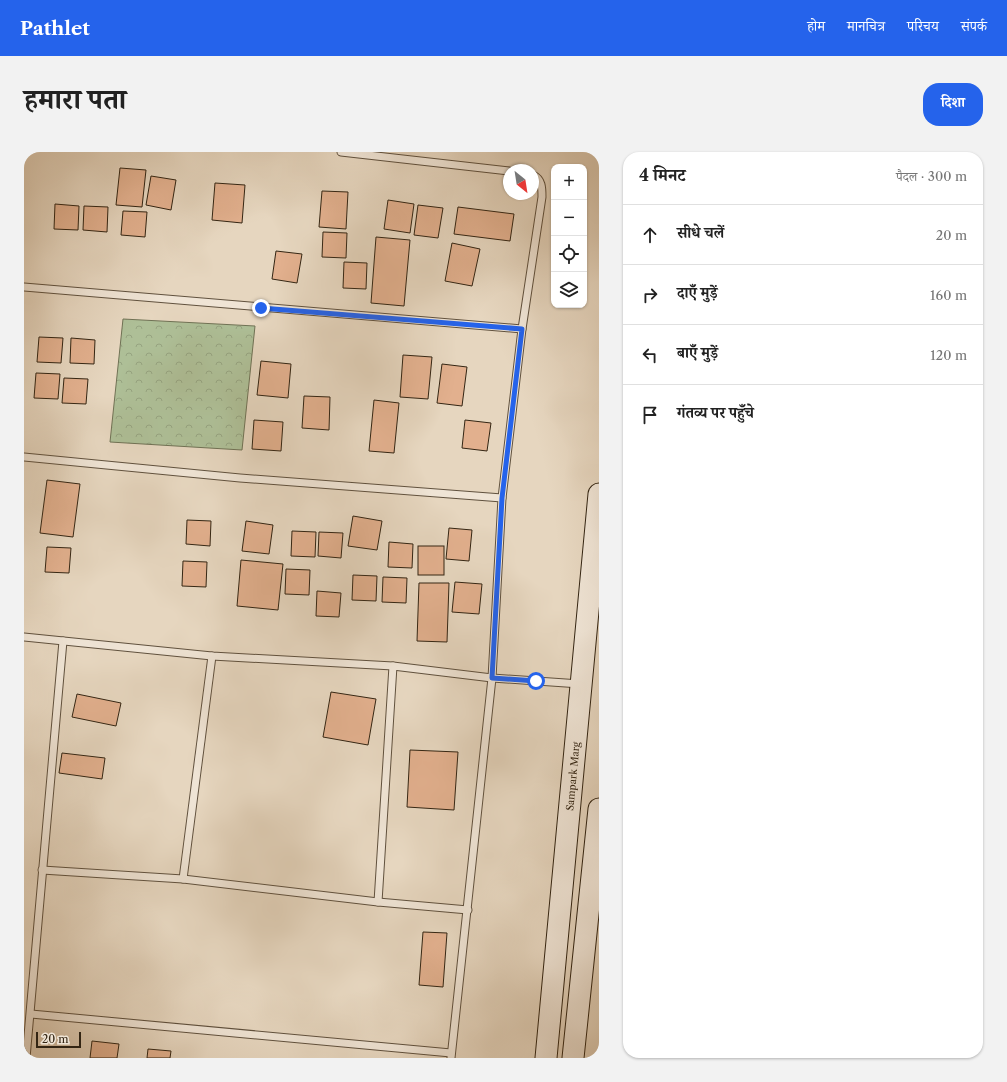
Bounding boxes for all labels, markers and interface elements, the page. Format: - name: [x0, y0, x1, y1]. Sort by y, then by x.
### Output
- text: Pathlet: [20, 17, 90, 40]
- text: होम: [807, 17, 825, 35]
- text: मानचित्र: [847, 17, 885, 35]
- text: परिचय: [907, 17, 939, 35]
- text: संपर्क: [961, 17, 987, 35]
- text: हमारा पता: [24, 82, 126, 116]
- button: दिशा: [923, 83, 983, 126]
- north arrow: [503, 164, 539, 200]
- map controls: [551, 164, 587, 308]
- button: +: [551, 164, 587, 200]
- text: 4 मिनट: [639, 165, 686, 185]
- text: पैदल · 300 m: [896, 168, 967, 184]
- button: −: [551, 200, 587, 236]
- text: सीधे चलें: [677, 223, 724, 242]
- icon: ahead: [639, 224, 661, 246]
- text: 20 m: [936, 227, 967, 243]
- button: locate: [551, 236, 587, 272]
- button: layers: [551, 272, 587, 308]
- text: दाएँ मुड़ें: [677, 283, 717, 302]
- icon: right: [639, 284, 661, 306]
- text: 160 m: [930, 287, 967, 303]
- route end: [252, 299, 270, 317]
- text: बाएँ मुड़ें: [677, 343, 718, 362]
- icon: left: [639, 344, 661, 366]
- text: 120 m: [930, 347, 967, 363]
- text: गंतव्य पर पहुँचे: [677, 403, 754, 422]
- icon: arrive: [639, 404, 661, 426]
- route start: [527, 672, 545, 690]
- street label: Sampark Marg: [563, 740, 582, 811]
- scale bar: [36, 1030, 81, 1049]
- text: 20 m: [42, 1032, 68, 1046]

